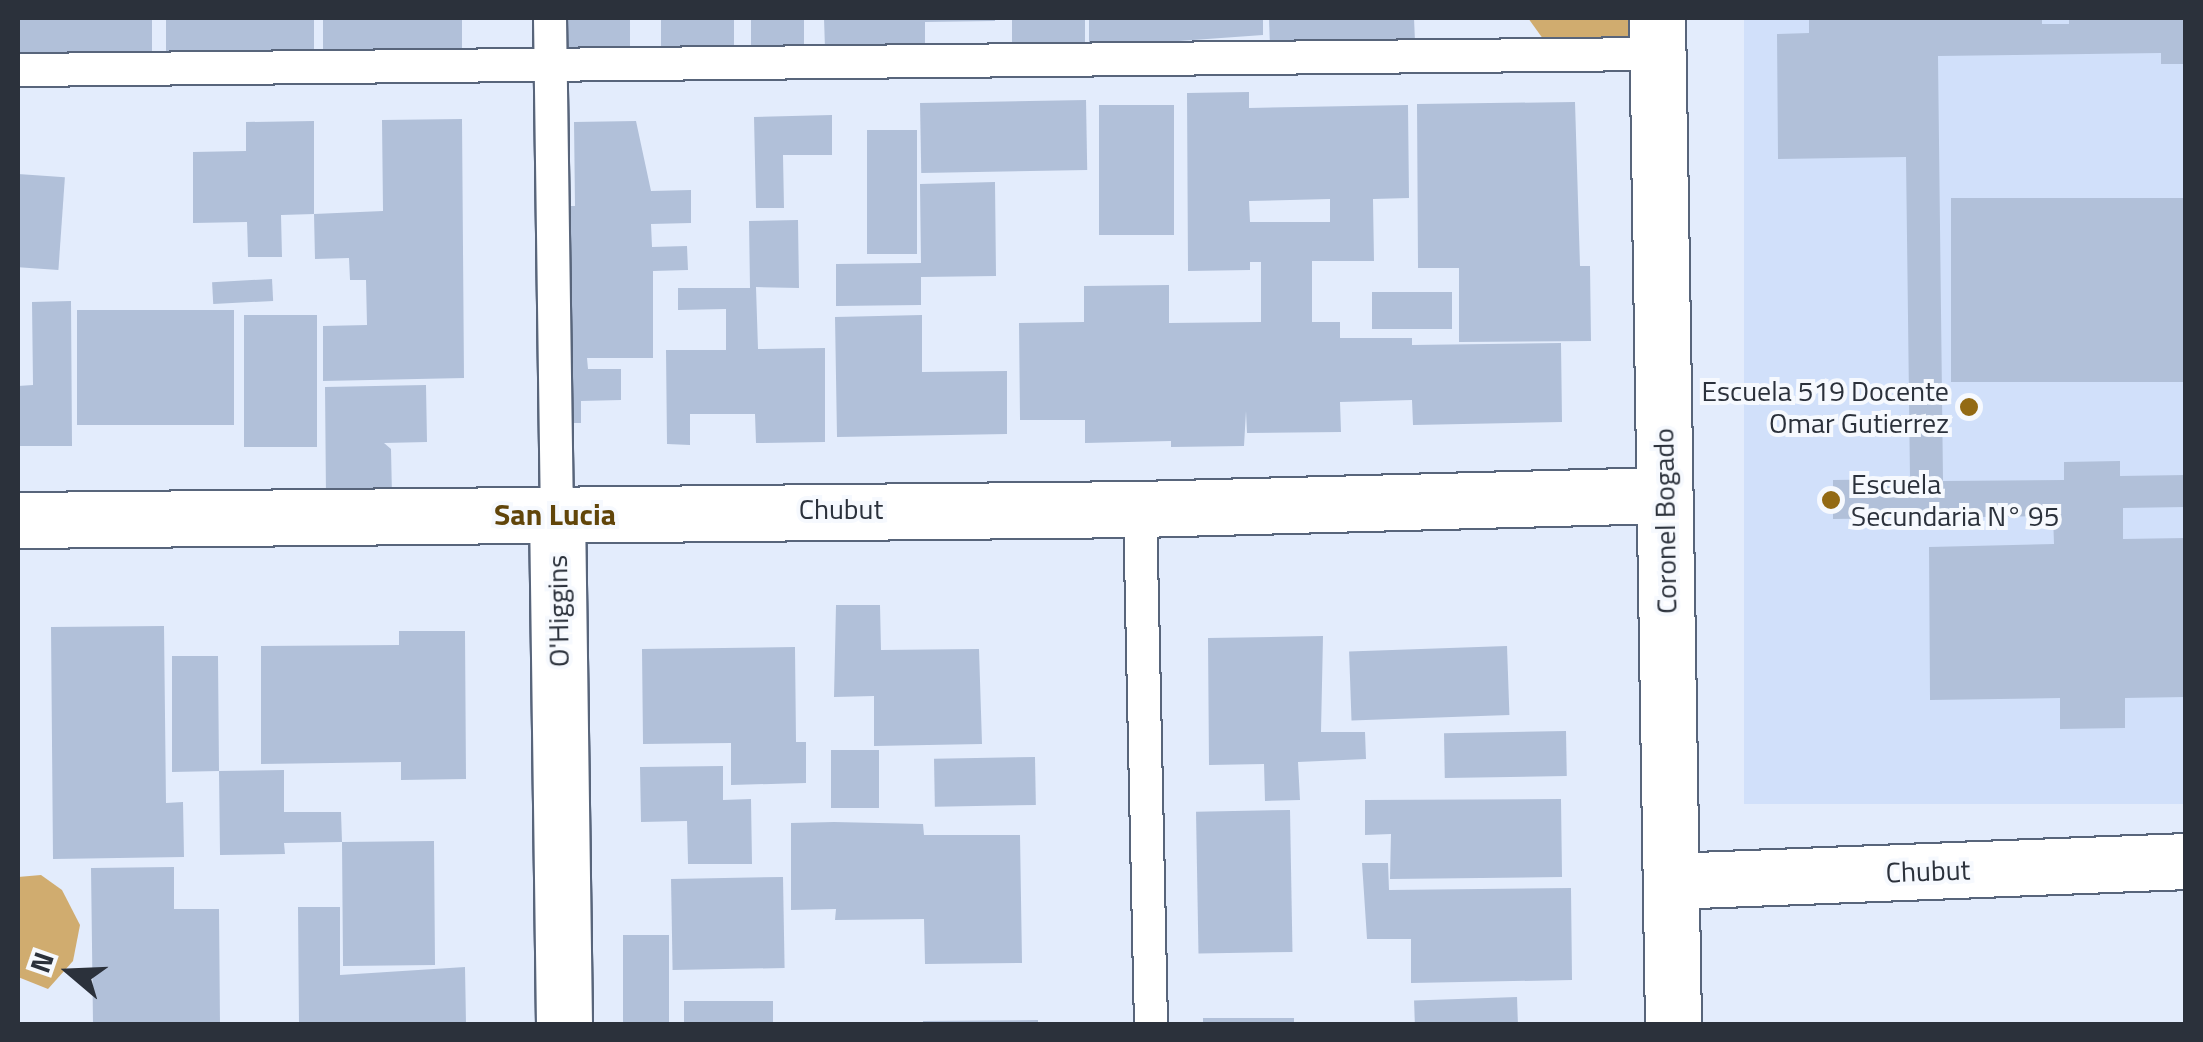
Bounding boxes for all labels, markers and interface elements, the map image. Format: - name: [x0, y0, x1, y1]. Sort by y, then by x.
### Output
- place label: Escuela 519 Docente Omar Gutierrez: [1701, 374, 1949, 440]
- marker: Escuela 519 Docente Omar Gutierrez: [1958, 396, 1980, 418]
- street label: Coronel Bogado: [1647, 428, 1683, 614]
- place label: Escuela Secundaria N° 95: [1851, 467, 2059, 533]
- marker: Escuela Secundaria N° 95: [1820, 489, 1842, 511]
- street label: Chubut: [799, 492, 883, 526]
- district label: San Lucia: [494, 496, 616, 532]
- street label: O'Higgins: [540, 555, 576, 667]
- street label: Chubut: [1885, 853, 1971, 889]
- north arrow: [20, 922, 120, 1022]
- text: N: [18, 946, 65, 978]

